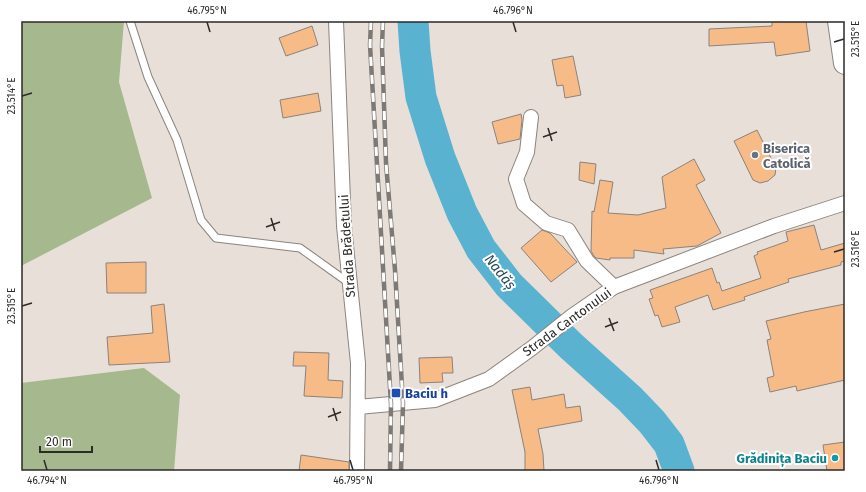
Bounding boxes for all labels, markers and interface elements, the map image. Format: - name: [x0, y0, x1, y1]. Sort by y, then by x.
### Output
- text: 46.795°N: [187, 5, 227, 17]
- text: 46.796°N: [493, 5, 533, 17]
- text: 23.515°E: [850, 21, 862, 57]
- text: 23.514°E: [6, 77, 18, 115]
- place label: Biserica Catolică: [763, 141, 811, 171]
- marker: Biserica Catolică: [750, 150, 760, 160]
- street label: Strada Brădetului: [336, 194, 358, 298]
- text: 23.516°E: [850, 230, 862, 268]
- water label: Nadăș: [481, 251, 520, 293]
- street label: Strada Cantonului: [520, 285, 614, 359]
- text: 23.515°E: [6, 288, 18, 324]
- place label: Baciu h: [405, 386, 448, 401]
- marker: Baciu h: [390, 387, 402, 399]
- scale bar: [40, 428, 92, 454]
- text: 20 m: [46, 435, 72, 449]
- place label: Grădinița Baciu: [737, 451, 827, 467]
- marker: Grădinița Baciu: [830, 453, 840, 463]
- text: 46.794°N: [27, 475, 67, 487]
- text: 46.795°N: [333, 475, 373, 487]
- text: 46.796°N: [639, 475, 679, 487]

